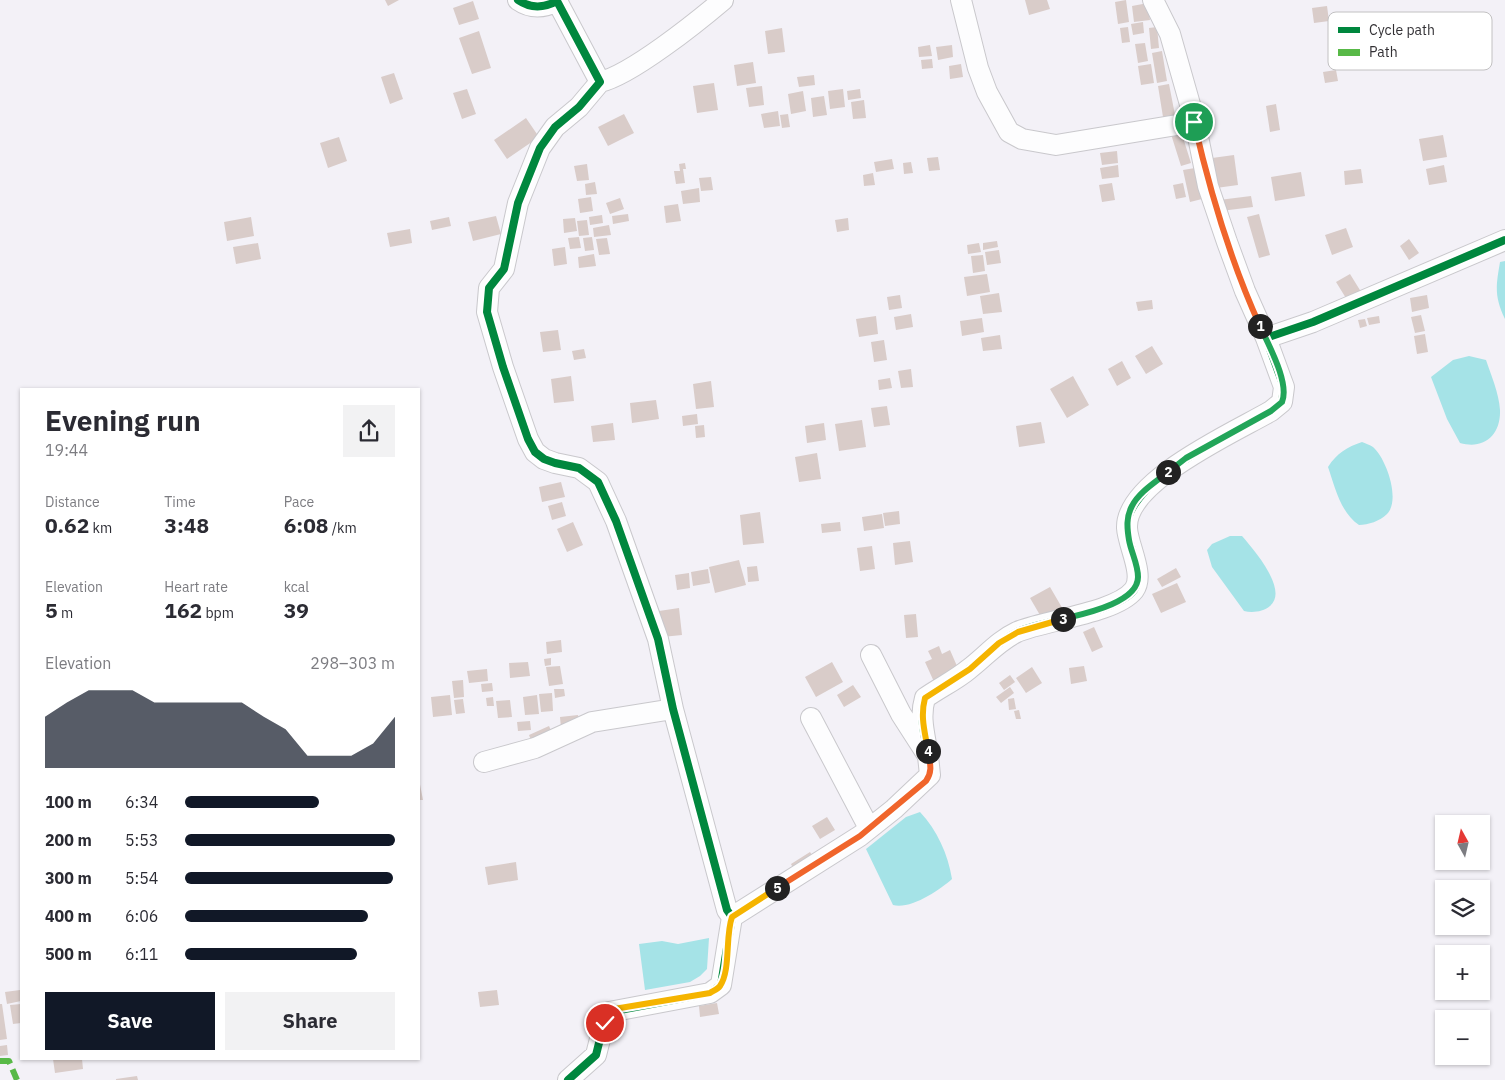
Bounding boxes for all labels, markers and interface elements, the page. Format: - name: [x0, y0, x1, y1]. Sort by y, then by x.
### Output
- legend: [1328, 12, 1492, 70]
- text: Cycle path: [1369, 21, 1435, 39]
- text: Path: [1369, 43, 1398, 61]
- pin: [1173, 101, 1215, 143]
- icon: arrive: [1180, 108, 1208, 136]
- pin: 1: [1248, 314, 1272, 338]
- text: 1: [1256, 317, 1265, 335]
- text: Evening run: [45, 402, 201, 439]
- button: share: [343, 405, 395, 457]
- text: 19:44: [45, 440, 88, 460]
- pin: 2: [1156, 460, 1180, 484]
- text: 2: [1164, 463, 1173, 481]
- text: Distance: [45, 493, 100, 511]
- text: Time: [164, 493, 196, 511]
- text: Pace: [284, 493, 314, 511]
- text: 0.62: [45, 511, 89, 539]
- text: 3:48: [164, 511, 209, 539]
- text: 6:08: [284, 511, 328, 539]
- text: km: [89, 519, 112, 537]
- text: /km: [328, 519, 357, 537]
- text: Elevation: [45, 578, 103, 596]
- text: Heart rate: [164, 578, 228, 596]
- text: kcal: [284, 578, 309, 596]
- text: 5: [45, 596, 58, 624]
- text: 162: [164, 596, 202, 624]
- text: 39: [284, 596, 309, 624]
- text: m: [58, 604, 73, 622]
- text: bpm: [202, 604, 234, 622]
- pin: 3: [1050, 606, 1076, 632]
- text: 3: [1059, 610, 1068, 628]
- text: Elevation: [45, 653, 111, 673]
- text: 298–303 m: [310, 653, 395, 673]
- pin: 4: [916, 738, 940, 764]
- text: 4: [924, 742, 933, 760]
- text: 100 m: [45, 792, 92, 812]
- text: 6:34: [125, 792, 158, 812]
- north arrow: [1435, 815, 1490, 870]
- map controls: [1435, 815, 1490, 1065]
- text: 200 m: [45, 830, 92, 850]
- text: 5:53: [125, 830, 158, 850]
- text: 300 m: [45, 868, 92, 888]
- text: 5:54: [125, 868, 158, 888]
- pin: 5: [764, 876, 790, 900]
- text: 5: [773, 879, 782, 897]
- button: layers: [1435, 880, 1490, 935]
- text: 400 m: [45, 906, 92, 926]
- text: 6:06: [125, 906, 158, 926]
- text: 500 m: [45, 944, 92, 964]
- text: 6:11: [125, 944, 158, 964]
- button: +: [1435, 945, 1490, 1000]
- button: Save: [45, 992, 215, 1050]
- button: Share: [225, 992, 395, 1050]
- pin: [584, 1002, 626, 1044]
- icon: check: [591, 1009, 619, 1037]
- button: −: [1435, 1010, 1490, 1065]

